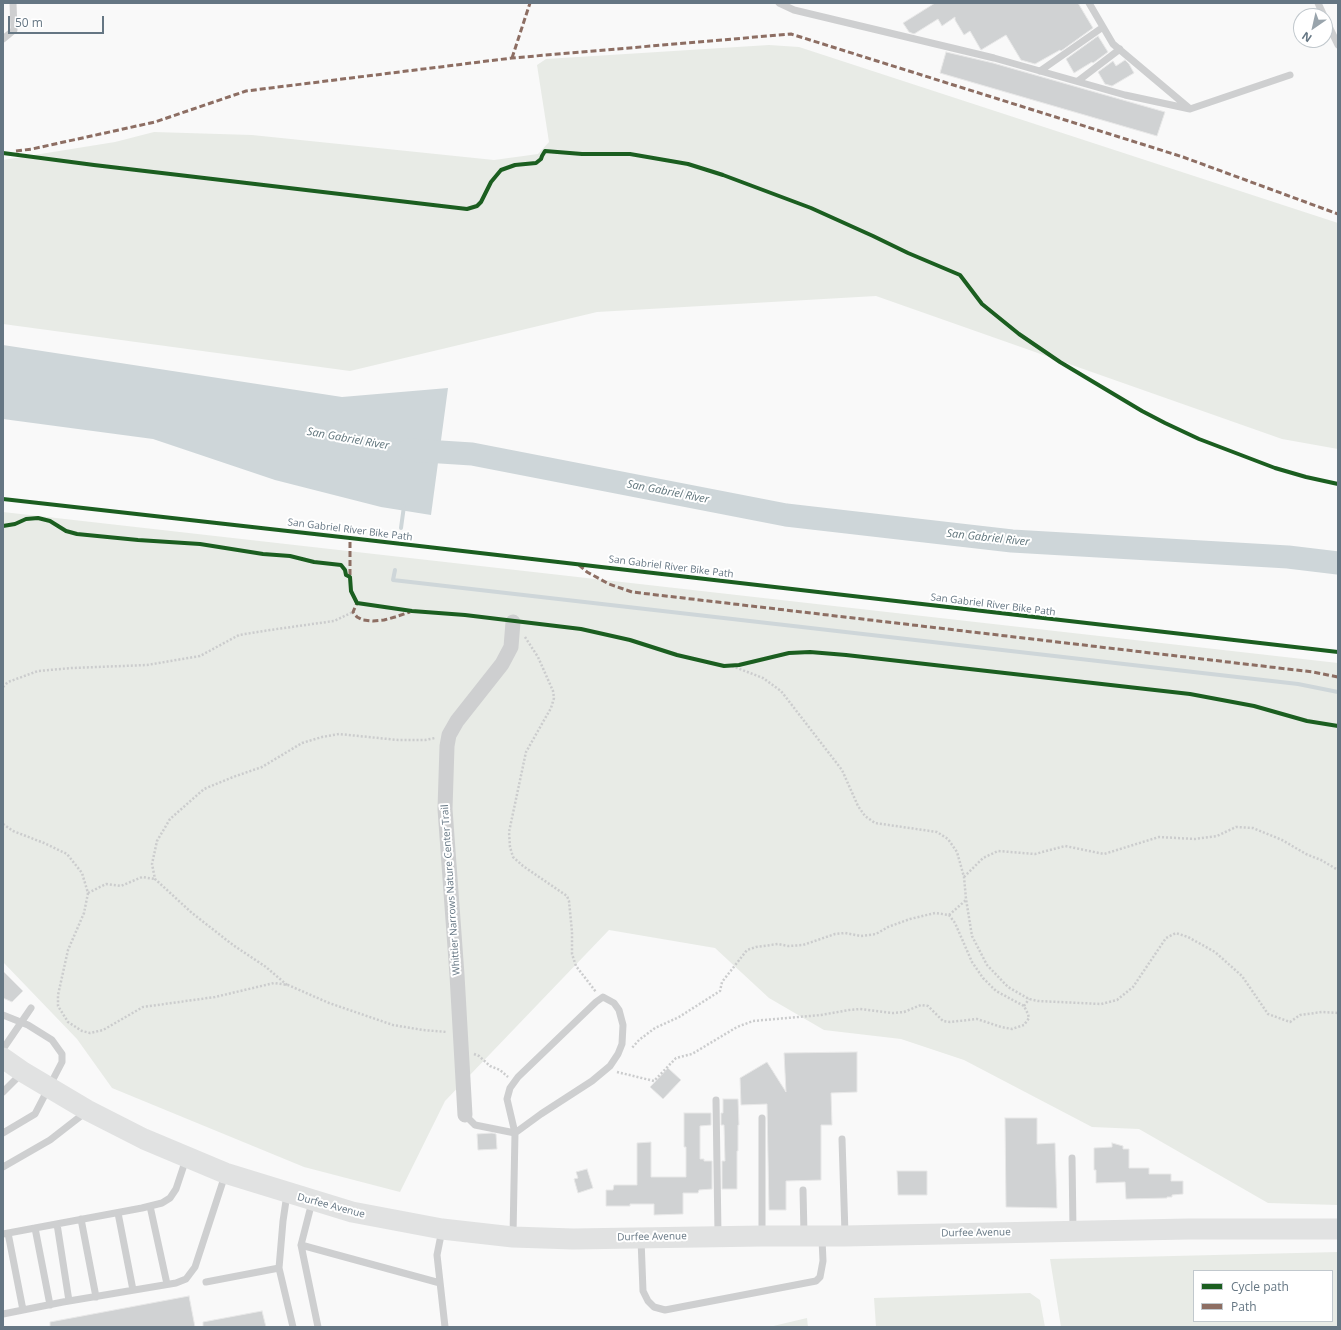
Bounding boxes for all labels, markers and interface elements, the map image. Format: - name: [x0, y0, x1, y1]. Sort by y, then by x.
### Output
- scale bar: [10, 8, 106, 34]
- north arrow: [1293, 8, 1333, 48]
- text: 50 m: [15, 14, 43, 31]
- text: N: [1299, 29, 1314, 46]
- water label: San Gabriel River: [306, 425, 390, 453]
- water label: San Gabriel River: [626, 478, 710, 506]
- street label: San Gabriel River Bike Path: [287, 516, 413, 544]
- water label: San Gabriel River: [946, 527, 1030, 549]
- street label: San Gabriel River Bike Path: [608, 553, 734, 581]
- street label: San Gabriel River Bike Path: [930, 591, 1056, 619]
- street label: Whittier Narrows Nature Center Trail: [439, 804, 463, 976]
- street label: Durfee Avenue: [296, 1191, 366, 1221]
- street label: Durfee Avenue: [941, 1226, 1011, 1240]
- street label: Durfee Avenue: [617, 1230, 687, 1244]
- legend: [1193, 1270, 1333, 1322]
- text: Cycle path: [1231, 1278, 1289, 1295]
- text: Path: [1231, 1298, 1257, 1315]

